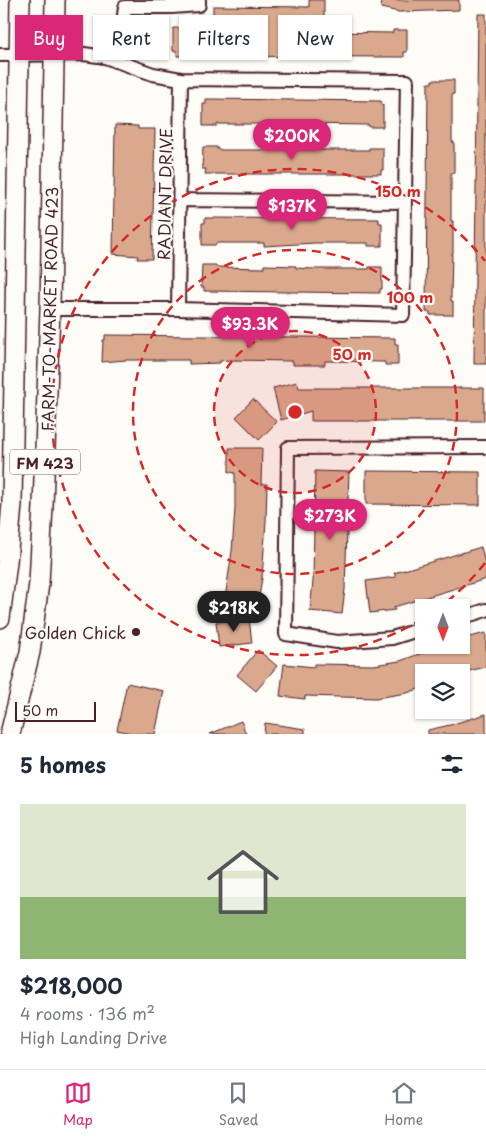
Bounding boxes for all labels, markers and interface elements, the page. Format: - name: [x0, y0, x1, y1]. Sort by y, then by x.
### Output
- chip: Buy: [15, 15, 83, 60]
- chip: Rent: [93, 15, 169, 60]
- chip: Filters: [179, 15, 268, 60]
- chip: New: [278, 15, 352, 60]
- pin: $200K: [257, 119, 327, 161]
- text: $200K: [264, 123, 320, 147]
- street label: RADIANT DRIVE: [151, 128, 177, 260]
- text: 150 m: [375, 179, 421, 202]
- street label: FARM-TO-MARKET ROAD 423: [35, 186, 63, 432]
- pin: $137K: [257, 188, 327, 231]
- text: $137K: [268, 193, 316, 217]
- text: 100 m: [387, 285, 433, 308]
- pin: $93.3K: [209, 306, 291, 349]
- text: $93.3K: [222, 311, 278, 335]
- text: 50 m: [333, 342, 371, 365]
- centre of rings: [286, 403, 304, 421]
- road number: FM 423: [10, 450, 80, 474]
- pin: $273K: [295, 498, 365, 541]
- text: $273K: [304, 503, 356, 527]
- pin: $218K: [199, 590, 269, 633]
- text: $218K: [208, 595, 260, 619]
- north arrow: [415, 599, 470, 654]
- map controls: [415, 599, 470, 719]
- place label: Golden Chick: [24, 620, 126, 644]
- marker: Golden Chick: [130, 626, 142, 638]
- button: layers: [415, 664, 470, 719]
- scale bar: [15, 699, 96, 722]
- text: 50 m: [22, 700, 58, 721]
- text: 5 homes: [20, 748, 106, 780]
- icon: filters: [438, 750, 466, 778]
- icon: home: [198, 837, 288, 927]
- text: $218,000: [20, 969, 123, 1001]
- text: 4 rooms · 136 m²: [20, 1001, 155, 1025]
- text: High Landing Drive: [20, 1025, 167, 1049]
- tab: Map: [63, 1079, 93, 1130]
- tab: Saved: [219, 1079, 258, 1130]
- tab: Home: [384, 1079, 423, 1130]

